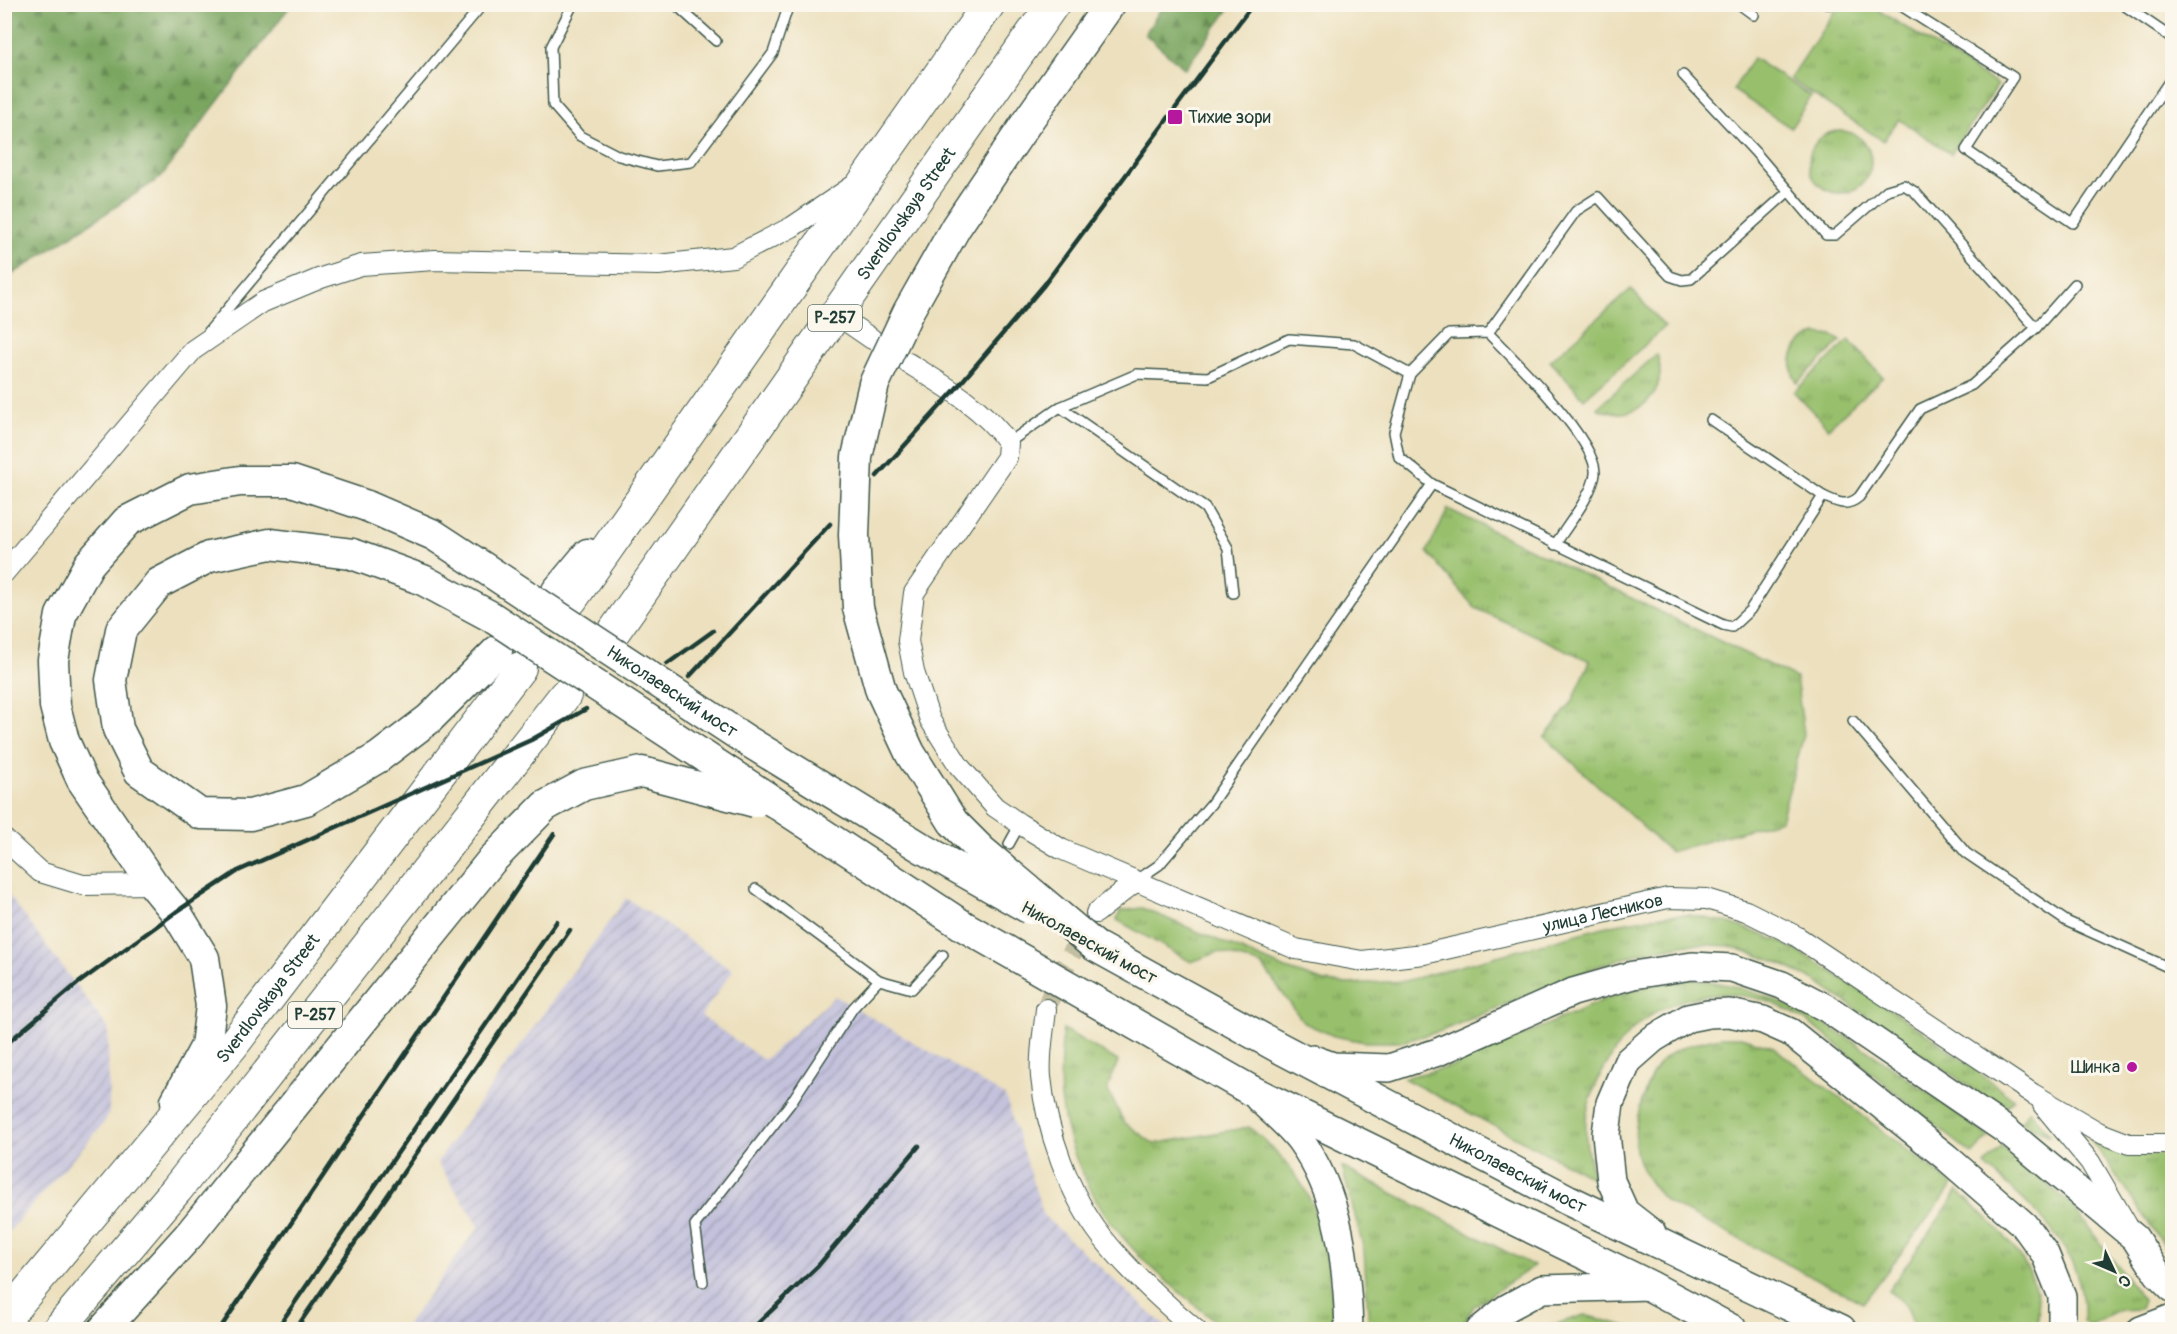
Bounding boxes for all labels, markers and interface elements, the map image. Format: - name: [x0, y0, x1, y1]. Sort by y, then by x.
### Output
- place label: Тихие зори: [1188, 106, 1271, 129]
- marker: Тихие зори: [1166, 108, 1184, 126]
- street label: Sverdlovskaya Street: [852, 142, 961, 285]
- road number: Р-257: [808, 305, 862, 331]
- street label: Николаевский мост: [602, 640, 742, 743]
- street label: улица Лесников: [1540, 888, 1665, 938]
- street label: Николаевский мост: [1017, 896, 1161, 990]
- street label: Sverdlovskaya Street: [211, 929, 325, 1068]
- road number: Р-257: [288, 1002, 342, 1028]
- place label: Шинка: [2071, 1056, 2120, 1079]
- marker: Шинка: [2125, 1060, 2139, 1074]
- street label: Николаевский мост: [1445, 1128, 1590, 1219]
- north arrow: [2084, 1241, 2144, 1301]
- text: С: [2113, 1270, 2135, 1291]

